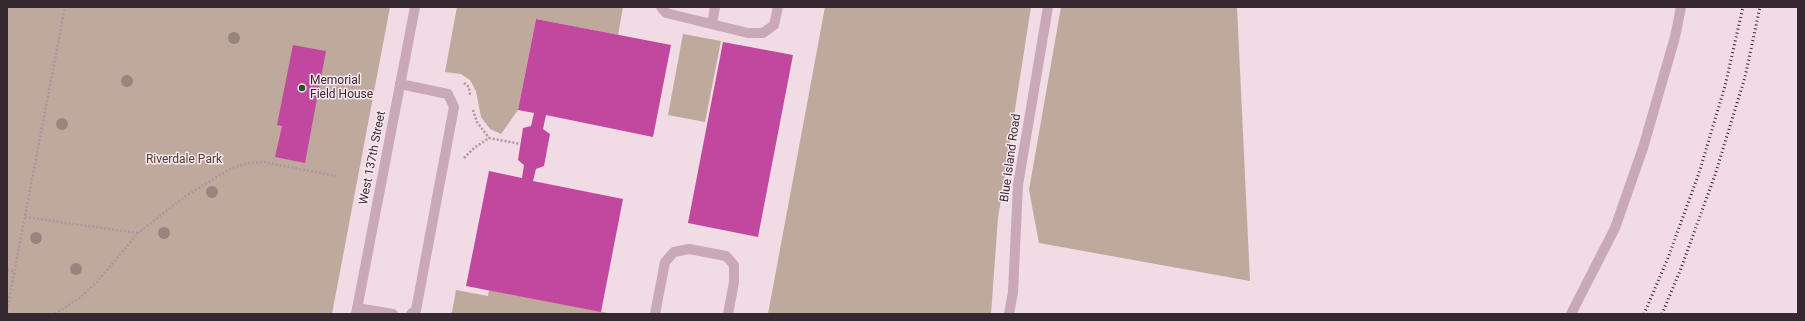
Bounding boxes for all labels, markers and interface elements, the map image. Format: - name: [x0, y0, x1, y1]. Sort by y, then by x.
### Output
- place label: Memorial Field House: [310, 74, 373, 102]
- marker: Memorial Field House: [297, 83, 307, 93]
- street label: West 137th Street: [357, 110, 389, 206]
- street label: Blue Island Road: [998, 113, 1024, 203]
- park label: Riverdale Park: [146, 153, 222, 167]

